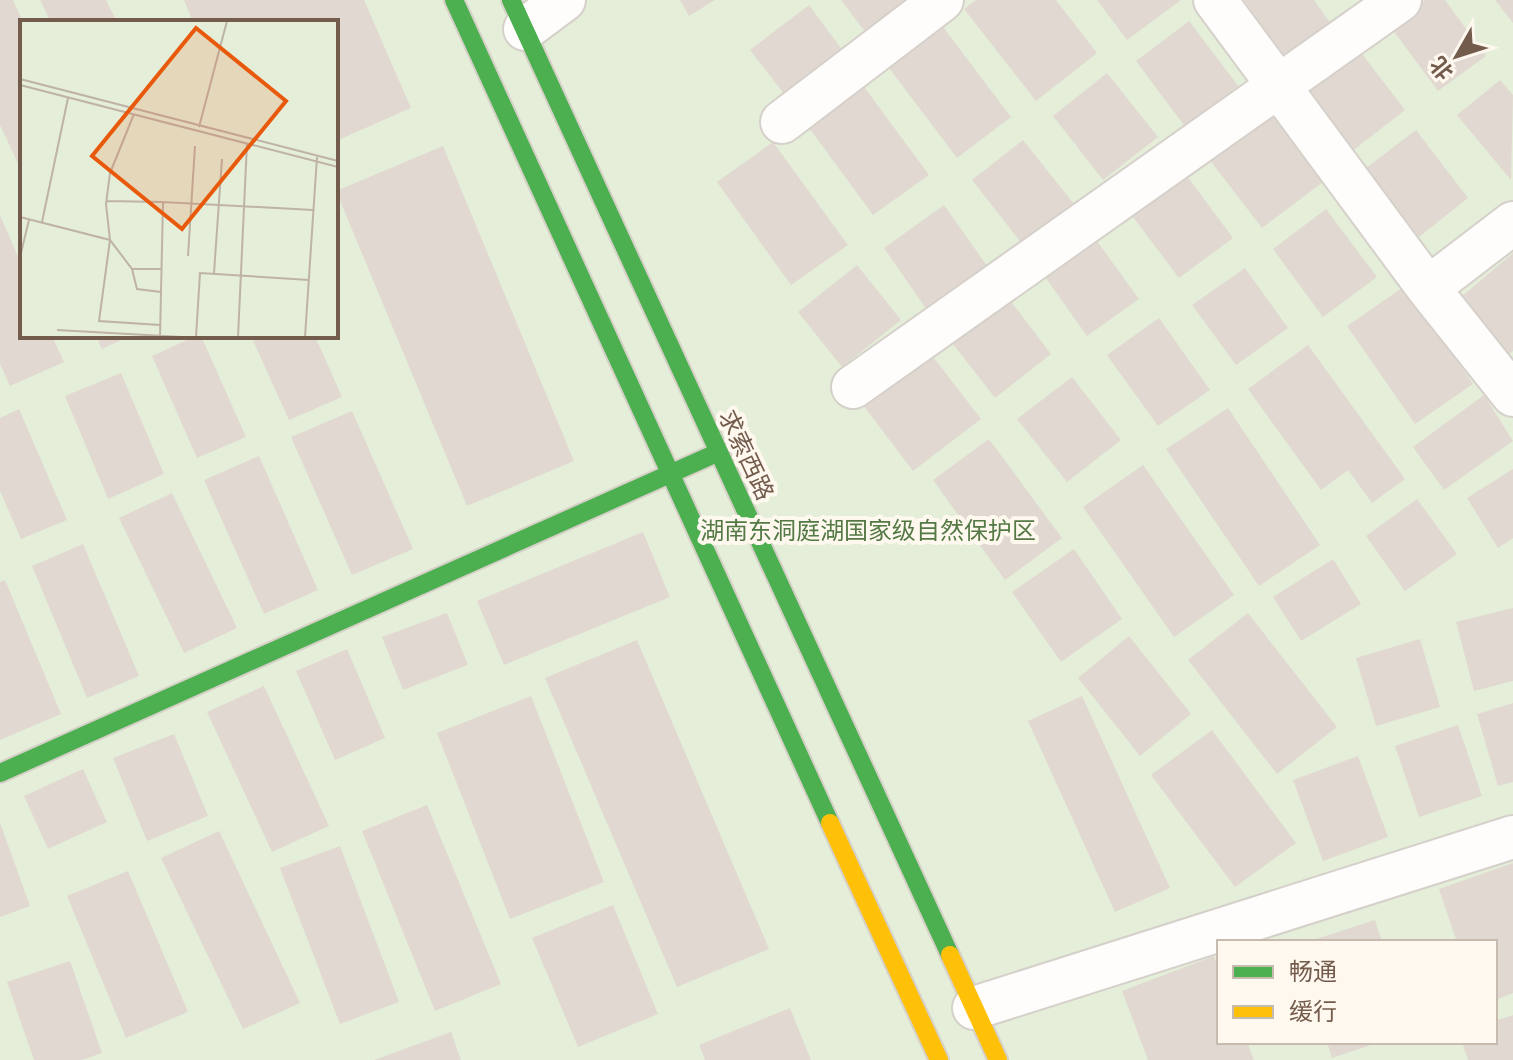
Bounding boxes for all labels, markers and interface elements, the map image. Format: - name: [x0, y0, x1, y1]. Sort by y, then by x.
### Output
- north arrow: [1417, 16, 1497, 96]
- inset map: [20, 20, 338, 338]
- text: 北: [1424, 50, 1461, 86]
- street label: 求索西路: [711, 405, 781, 505]
- park label: 湖南东洞庭湖国家级自然保护区: [700, 515, 1036, 547]
- legend: [1217, 940, 1497, 1044]
- text: 畅通: [1289, 956, 1337, 988]
- text: 缓行: [1289, 996, 1337, 1028]

